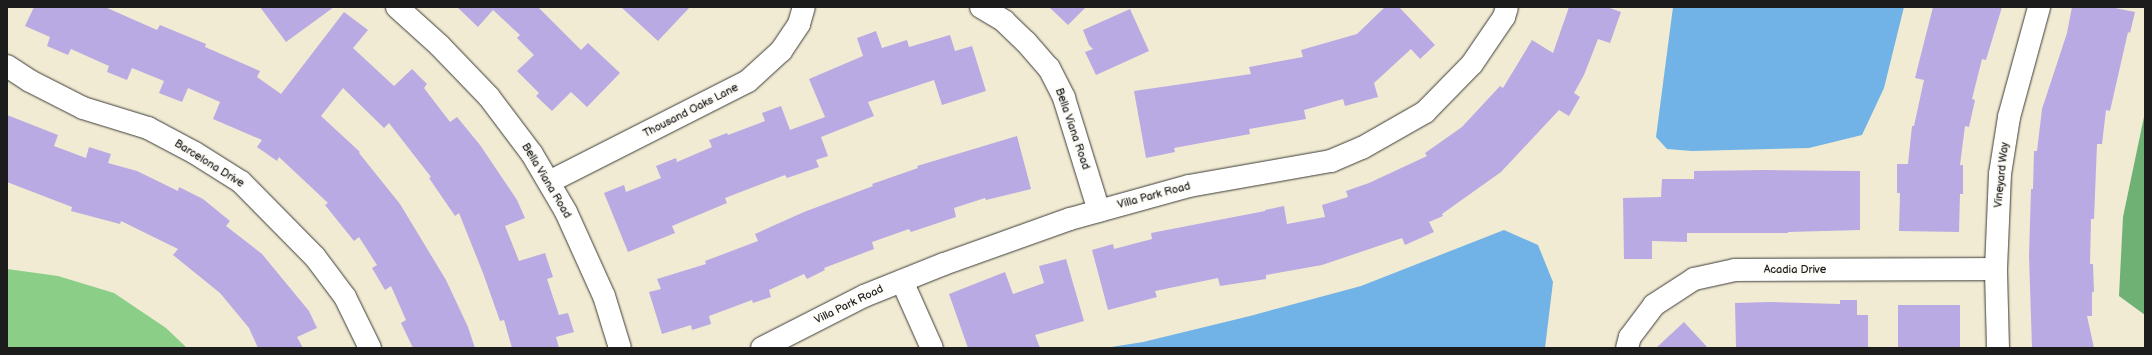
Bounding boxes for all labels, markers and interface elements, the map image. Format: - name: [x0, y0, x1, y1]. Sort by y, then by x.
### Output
- street label: Thousand Oaks Lane: [641, 81, 741, 141]
- street label: Bella Viana Road: [1052, 86, 1092, 172]
- street label: Barcelona Drive: [172, 137, 246, 191]
- street label: Bella Viana Road: [518, 141, 574, 221]
- street label: Vineyard Way: [1992, 141, 2012, 209]
- street label: Villa Park Road: [1116, 180, 1192, 212]
- street label: Acadia Drive: [1764, 263, 1826, 277]
- street label: Villa Park Road: [812, 283, 886, 327]

